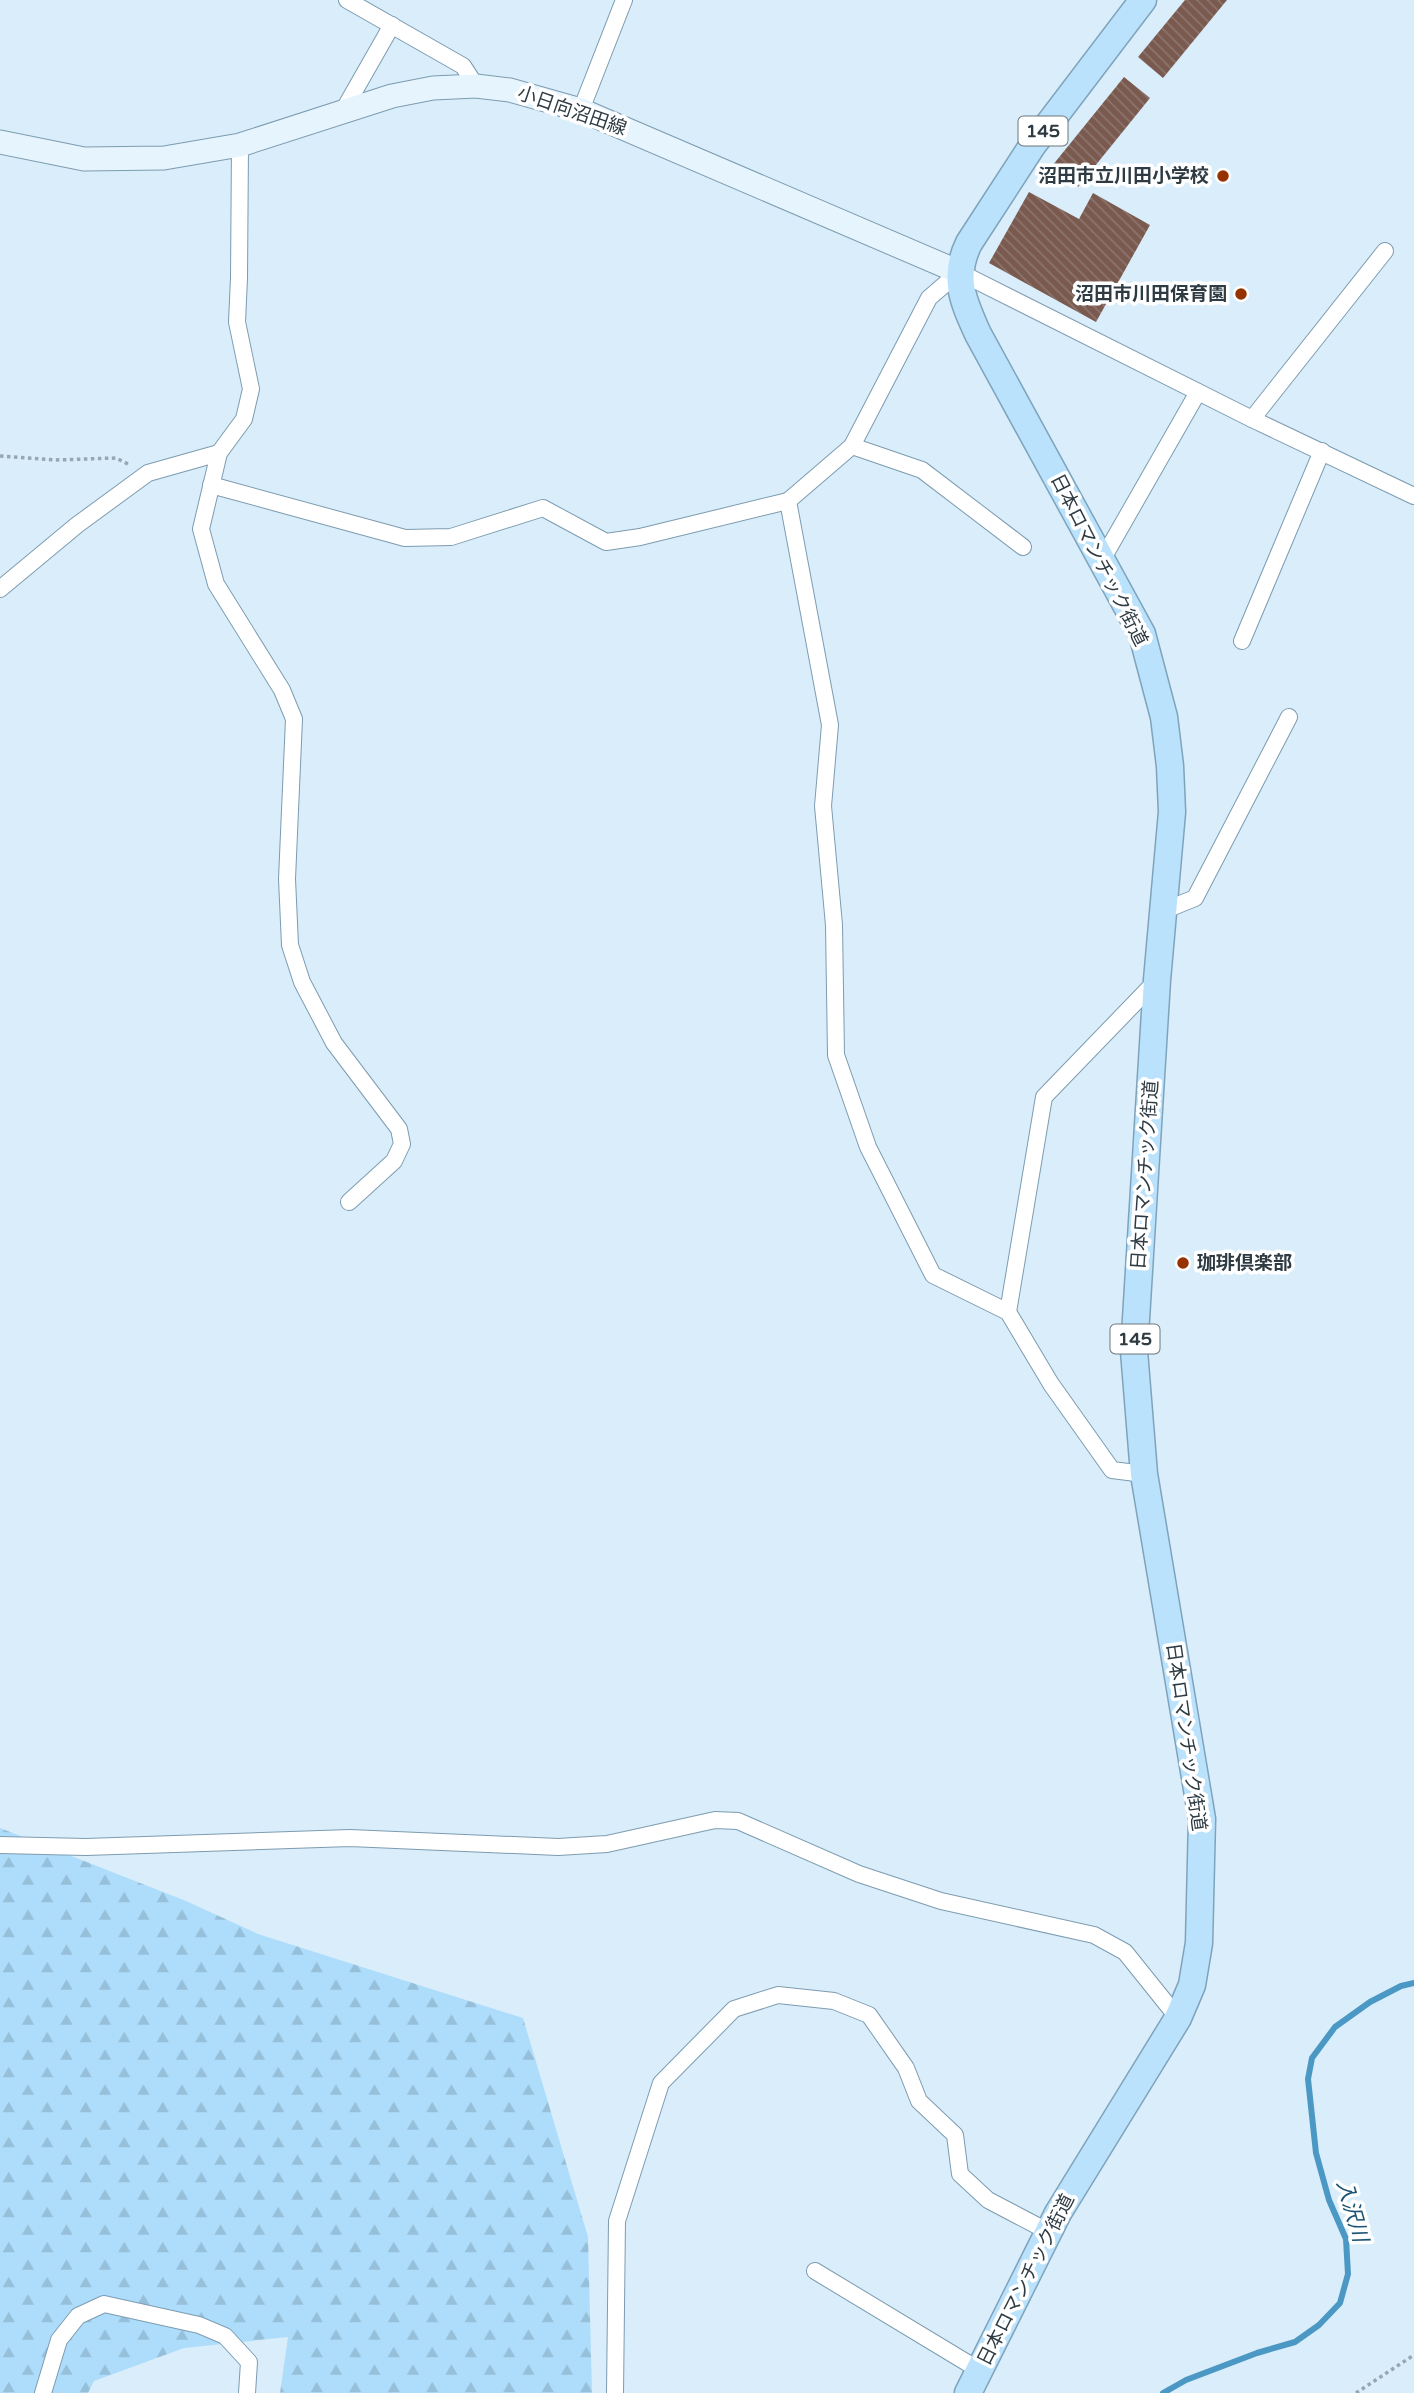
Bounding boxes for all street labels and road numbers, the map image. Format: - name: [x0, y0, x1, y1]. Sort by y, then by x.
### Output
- street label: 小日向沼田線: [515, 82, 629, 140]
- road number: 145: [1018, 116, 1068, 146]
- street label: 日本ロマンチック街道: [1046, 470, 1152, 650]
- street label: 日本ロマンチック街道: [1127, 1079, 1163, 1271]
- road number: 145: [1110, 1324, 1160, 1354]
- street label: 日本ロマンチック街道: [1162, 1641, 1210, 1833]
- street label: 日本ロマンチック街道: [973, 2190, 1079, 2370]

